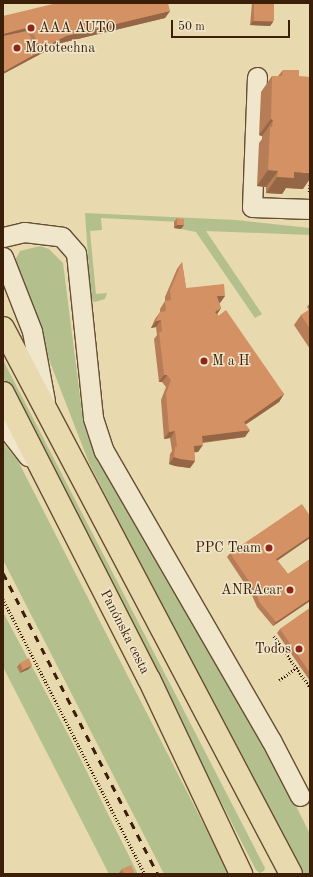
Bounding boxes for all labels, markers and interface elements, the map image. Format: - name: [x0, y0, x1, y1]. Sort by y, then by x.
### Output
- scale bar: [173, 12, 292, 38]
- place label: AAA AUTO: [39, 20, 115, 36]
- text: 50 m: [178, 21, 205, 33]
- marker: AAA AUTO: [26, 23, 36, 33]
- place label: Mototechna: [25, 40, 95, 56]
- marker: Mototechna: [12, 43, 22, 53]
- place label: M a H: [212, 353, 250, 369]
- marker: M a H: [199, 356, 209, 366]
- place label: PPC Team: [195, 540, 261, 556]
- marker: PPC Team: [264, 543, 274, 553]
- place label: ANRAcar: [221, 582, 282, 598]
- marker: ANRAcar: [285, 585, 295, 595]
- street label: Panónska cesta: [97, 587, 153, 677]
- place label: Todos: [255, 641, 291, 657]
- marker: Todos: [294, 644, 304, 654]

